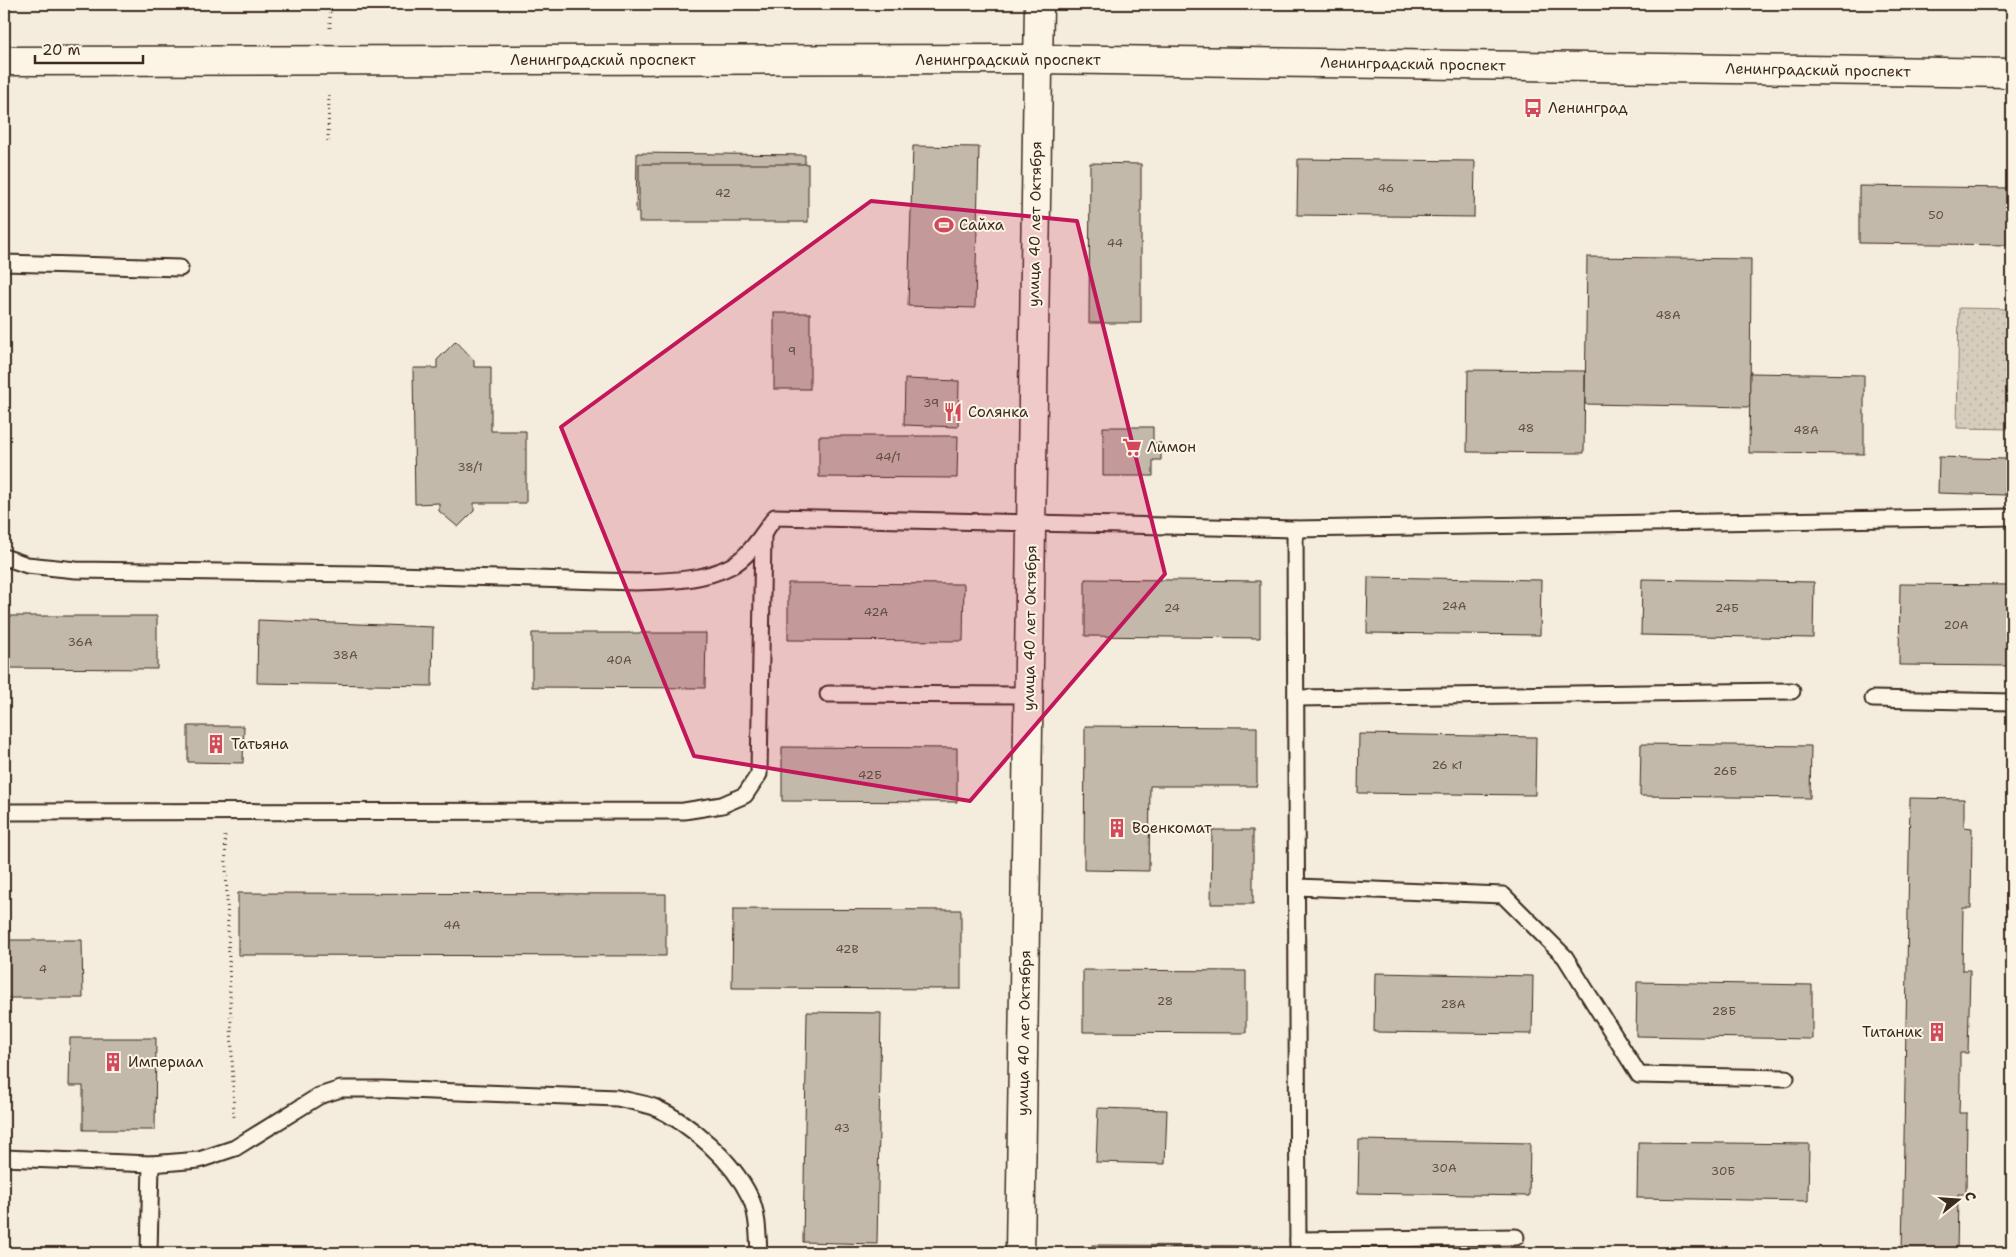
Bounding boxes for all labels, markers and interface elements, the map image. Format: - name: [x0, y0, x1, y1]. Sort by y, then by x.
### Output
- scale bar: [35, 32, 142, 64]
- text: 20 m: [42, 40, 81, 60]
- street label: Ленинградский проспект: [510, 50, 696, 70]
- street label: Ленинградский проспект: [915, 50, 1101, 70]
- street label: Ленинградский проспект: [1320, 52, 1506, 76]
- street label: Ленинградский проспект: [1725, 58, 1911, 82]
- bus stop icon: Ленинград: [1522, 97, 1544, 119]
- place label: Ленинград: [1548, 98, 1628, 118]
- street label: улица 40 лет Октября: [1024, 141, 1046, 307]
- house number: 46: [1378, 180, 1394, 196]
- house number: 42: [715, 185, 731, 201]
- house number: 50: [1928, 207, 1944, 223]
- sports icon: Сайха: [933, 214, 955, 236]
- place label: Сайха: [959, 215, 1005, 235]
- house number: 44: [1107, 235, 1123, 251]
- house number: 48А: [1655, 307, 1681, 323]
- house number: 9: [788, 343, 796, 359]
- house number: 39: [923, 395, 939, 411]
- restaurant icon: Солянка: [942, 401, 964, 423]
- place label: Солянка: [968, 402, 1029, 422]
- house number: 48: [1518, 420, 1534, 436]
- house number: 48А: [1793, 422, 1819, 438]
- supermarket icon: Лимон: [1121, 436, 1143, 458]
- place label: Лимон: [1147, 437, 1196, 457]
- house number: 44/1: [875, 449, 901, 465]
- house number: 38/1: [457, 459, 483, 475]
- street label: улица 40 лет Октября: [1019, 545, 1041, 711]
- house number: 24А: [1442, 598, 1467, 614]
- house number: 24: [1164, 600, 1180, 616]
- house number: 24Б: [1715, 600, 1739, 616]
- house number: 42А: [864, 604, 889, 620]
- house number: 20А: [1943, 617, 1969, 633]
- house number: 36А: [67, 634, 93, 650]
- house number: 38А: [332, 647, 358, 663]
- house number: 40А: [606, 652, 632, 668]
- building icon: Татьяна: [205, 733, 227, 755]
- place label: Татьяна: [231, 734, 289, 754]
- house number: 26 к1: [1431, 757, 1463, 773]
- house number: 26Б: [1713, 763, 1737, 779]
- house number: 42Б: [858, 767, 882, 783]
- building icon: Военкомат: [1106, 817, 1128, 839]
- place label: Военкомат: [1132, 818, 1212, 838]
- house number: 4А: [443, 917, 461, 933]
- house number: 42В: [835, 941, 859, 957]
- street label: улица 40 лет Октября: [1013, 950, 1035, 1116]
- house number: 4: [39, 961, 47, 977]
- house number: 28: [1157, 993, 1173, 1009]
- house number: 28А: [1440, 996, 1466, 1012]
- house number: 28Б: [1712, 1003, 1736, 1019]
- building icon: Титаник: [1926, 1021, 1948, 1043]
- place label: Титаник: [1862, 1022, 1922, 1042]
- building icon: Империал: [102, 1051, 124, 1073]
- place label: Империал: [128, 1052, 204, 1072]
- house number: 43: [834, 1120, 850, 1136]
- house number: 30А: [1431, 1160, 1457, 1176]
- house number: 30Б: [1711, 1163, 1735, 1179]
- north arrow: [1934, 1174, 1984, 1224]
- text: С: [1961, 1189, 1980, 1203]

